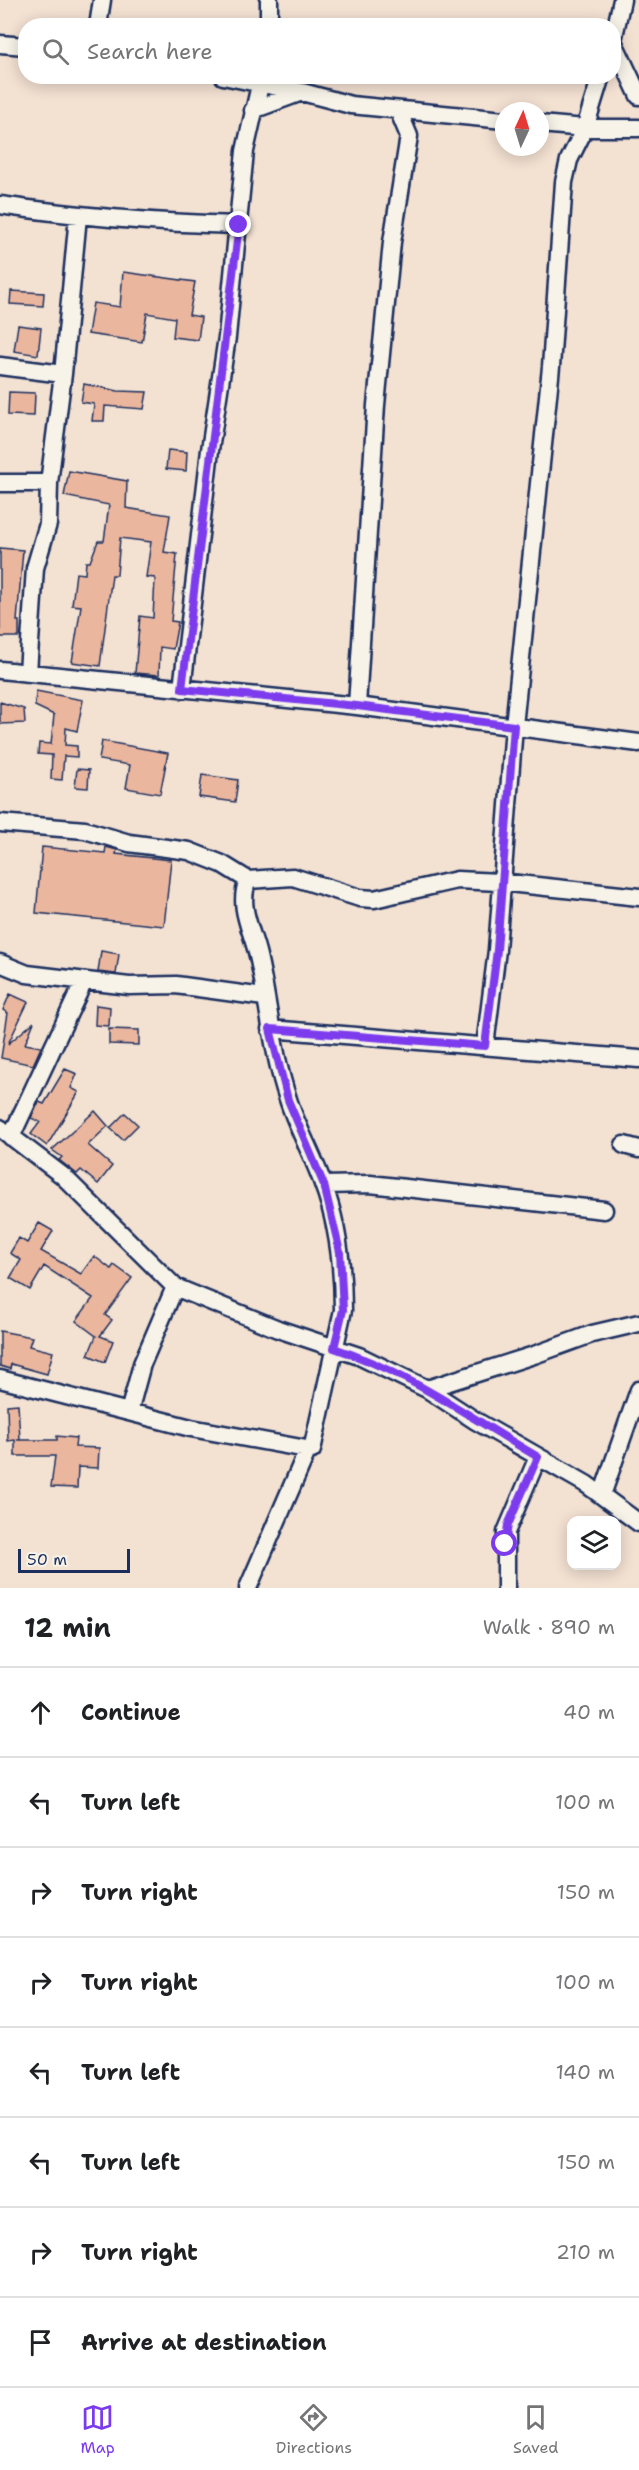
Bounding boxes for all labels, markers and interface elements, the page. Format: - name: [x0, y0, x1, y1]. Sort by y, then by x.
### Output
- search box: [18, 18, 621, 84]
- icon: search: [39, 35, 72, 68]
- text: Search here: [87, 37, 213, 66]
- north arrow: [495, 102, 549, 156]
- route end: [225, 211, 251, 237]
- map controls: [567, 1516, 621, 1570]
- button: layers: [567, 1516, 621, 1570]
- route start: [491, 1530, 517, 1556]
- scale bar: [18, 1546, 130, 1574]
- text: 50 m: [27, 1549, 67, 1570]
- text: 12 min: [24, 1610, 111, 1645]
- text: Walk · 890 m: [483, 1614, 615, 1640]
- icon: ahead: [24, 1696, 57, 1729]
- text: Continue: [81, 1698, 181, 1727]
- text: 40 m: [563, 1699, 615, 1725]
- icon: left: [24, 1786, 57, 1819]
- text: Turn left: [81, 1788, 180, 1817]
- text: 100 m: [555, 1789, 615, 1815]
- icon: right: [24, 1876, 57, 1909]
- text: Turn right: [81, 1878, 198, 1907]
- text: 150 m: [557, 1879, 615, 1905]
- icon: right: [24, 1966, 57, 1999]
- text: Turn right: [81, 1968, 198, 1997]
- text: 100 m: [555, 1969, 615, 1995]
- icon: left: [24, 2056, 57, 2089]
- text: Turn left: [81, 2058, 180, 2087]
- text: 140 m: [556, 2059, 615, 2085]
- icon: left: [24, 2146, 57, 2179]
- text: Turn left: [81, 2148, 180, 2177]
- text: 150 m: [557, 2149, 615, 2175]
- icon: right: [24, 2236, 57, 2269]
- text: Turn right: [81, 2238, 198, 2267]
- text: 210 m: [556, 2239, 615, 2265]
- icon: arrive: [24, 2326, 57, 2359]
- text: Arrive at destination: [81, 2328, 327, 2357]
- tab: Map: [81, 2401, 115, 2458]
- tab: Directions: [276, 2401, 352, 2458]
- tab: Saved: [513, 2401, 559, 2458]

